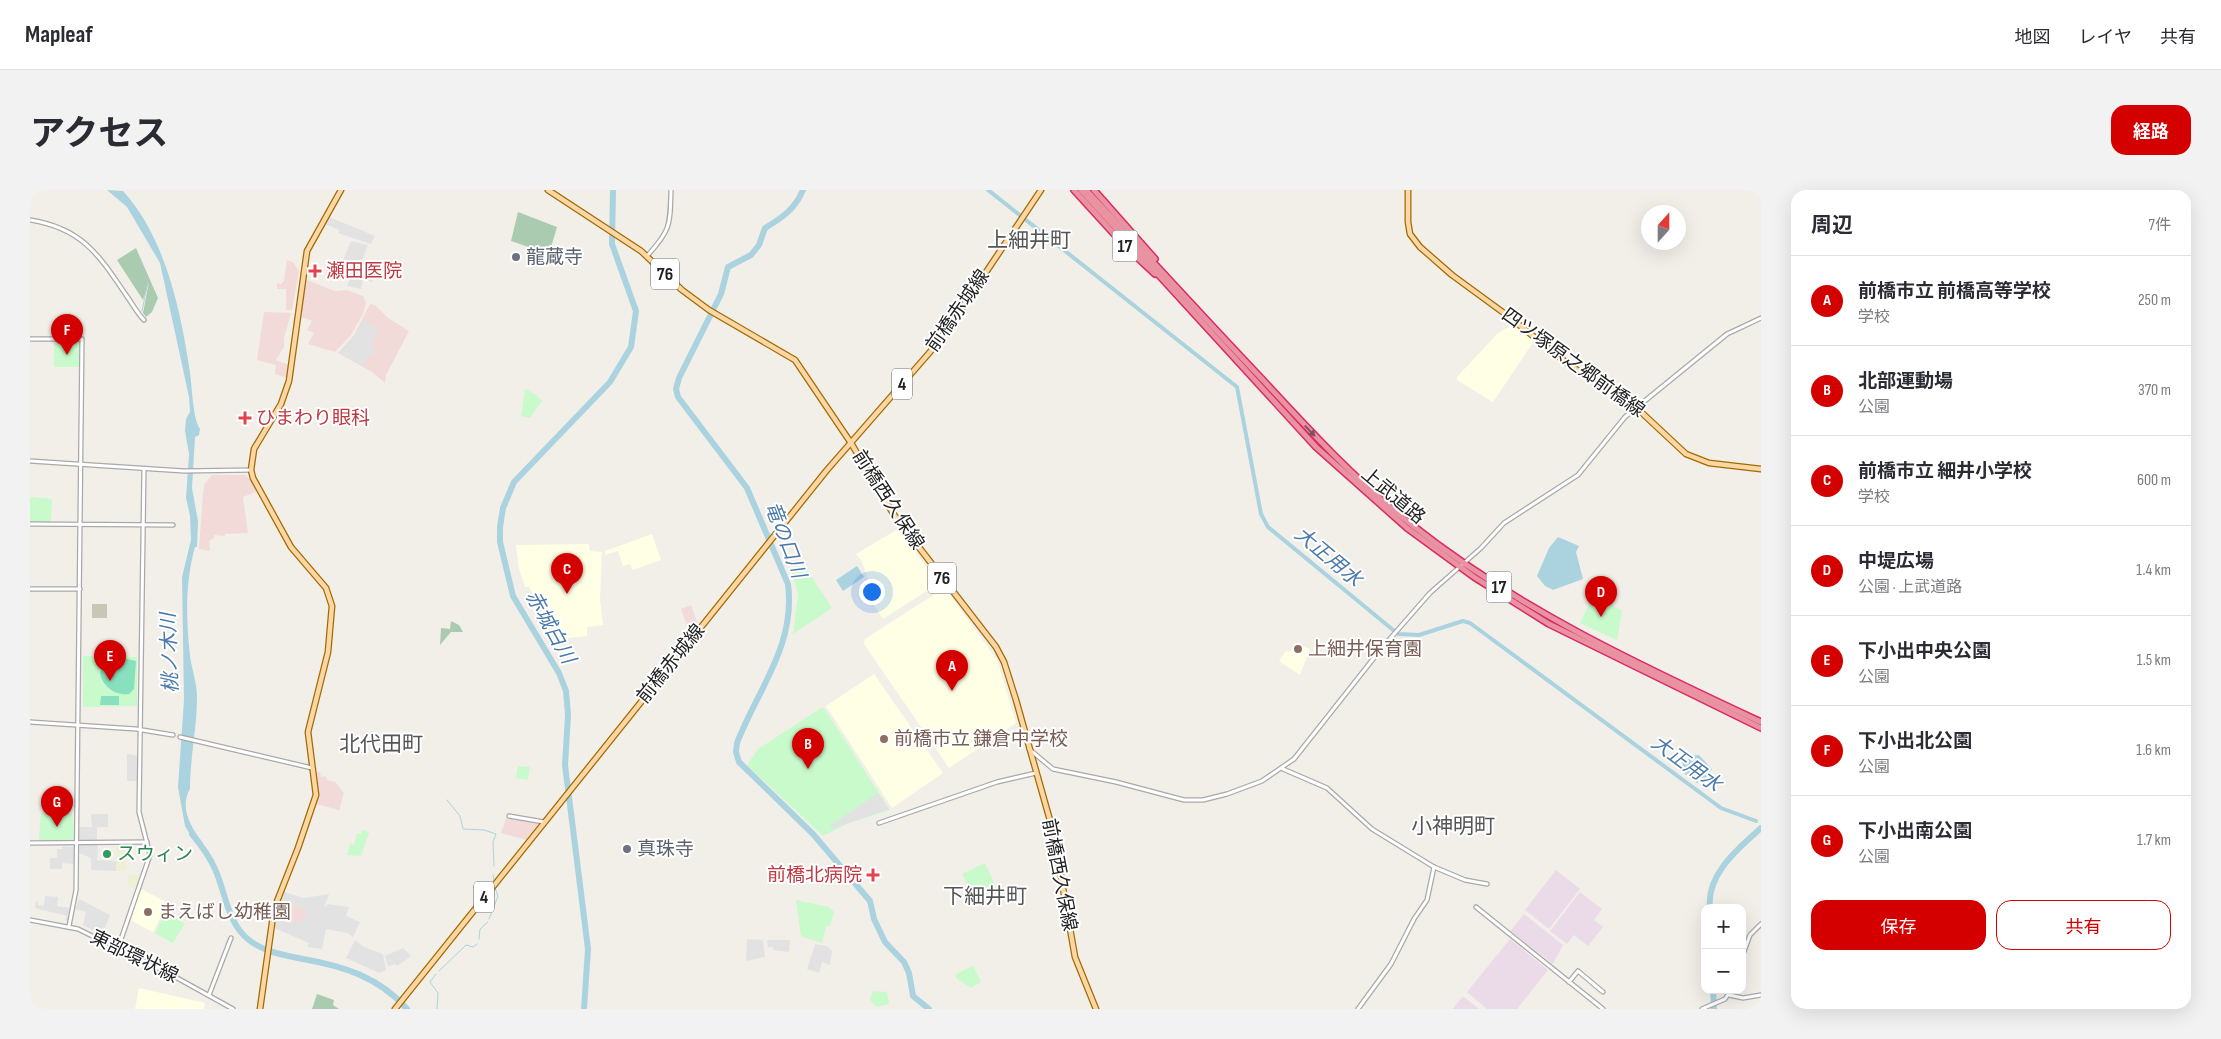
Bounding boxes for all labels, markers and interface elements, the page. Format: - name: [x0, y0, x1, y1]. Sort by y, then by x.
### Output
- text: Mapleaf: [25, 20, 93, 49]
- text: 地図: [2015, 27, 2051, 48]
- text: レイヤ: [2079, 27, 2132, 48]
- text: 共有: [2160, 27, 2196, 48]
- button: 経路: [2111, 105, 2191, 155]
- text: アクセス: [30, 113, 168, 156]
- north arrow: [1641, 205, 1686, 250]
- text: 周辺: [1811, 213, 1853, 238]
- text: 7件: [2149, 216, 2171, 235]
- district label: 上細井町: [987, 228, 1071, 253]
- road number: 17: [1112, 230, 1138, 262]
- place label: 龍蔵寺: [526, 246, 583, 269]
- marker: 龍蔵寺: [510, 251, 522, 263]
- road number: 76: [651, 258, 679, 290]
- place label: 瀬田医院: [326, 260, 402, 283]
- marker: 瀬田医院: [308, 264, 322, 278]
- street label: 前橋赤城線: [921, 265, 995, 357]
- text: 前橋市立 前橋高等学校: [1858, 280, 2051, 303]
- text: A: [1823, 291, 1831, 310]
- text: 250 m: [2138, 291, 2171, 310]
- street label: 四ツ塚原之郷前橋線: [1497, 303, 1649, 423]
- text: 学校: [1858, 308, 1890, 327]
- pin: F: [51, 314, 83, 355]
- road number: 4: [892, 368, 912, 400]
- text: 北部運動場: [1858, 370, 1953, 393]
- text: B: [1823, 381, 1831, 400]
- text: 370 m: [2138, 381, 2171, 400]
- text: 公園: [1858, 398, 1890, 417]
- place label: ひまわり眼科: [256, 407, 370, 430]
- marker: ひまわり眼科: [238, 411, 252, 425]
- one-way arrow: [1304, 424, 1316, 436]
- street label: 前橋西久保線: [847, 446, 929, 554]
- text: 前橋市立 細井小学校: [1858, 460, 2032, 483]
- street label: 上武道路: [1356, 463, 1430, 529]
- text: C: [1823, 471, 1831, 490]
- text: 600 m: [2137, 471, 2171, 490]
- text: 学校: [1858, 488, 1890, 507]
- water label: 竜の口川: [759, 498, 811, 584]
- water label: 大正用水: [1290, 522, 1368, 593]
- text: 中堤広場: [1858, 550, 1934, 573]
- pin: C: [551, 553, 583, 594]
- text: D: [1823, 561, 1831, 580]
- text: 1.4 km: [2136, 561, 2171, 580]
- road number: 76: [928, 562, 956, 593]
- road number: 17: [1486, 572, 1512, 602]
- pin: D: [1585, 576, 1617, 617]
- text: 公園 · 上武道路: [1858, 578, 1962, 597]
- your location: [859, 579, 885, 605]
- water label: 赤城白川: [520, 586, 581, 670]
- water label: 桃ノ木川: [157, 611, 183, 693]
- street label: 前橋赤城線: [632, 620, 710, 708]
- place label: 上細井保育園: [1308, 638, 1422, 661]
- pin: E: [94, 640, 126, 681]
- text: 下小出中央公園: [1858, 640, 1991, 663]
- marker: 上細井保育園: [1292, 643, 1304, 655]
- pin: A: [936, 650, 968, 691]
- text: E: [1824, 651, 1830, 670]
- text: 1.5 km: [2137, 651, 2171, 670]
- text: 公園: [1858, 668, 1890, 687]
- pin: B: [792, 728, 824, 769]
- place label: 前橋市立 鎌倉中学校: [894, 728, 1068, 751]
- text: 下小出北公園: [1858, 730, 1972, 753]
- water label: 大正用水: [1647, 731, 1727, 798]
- district label: 北代田町: [339, 732, 423, 757]
- marker: 前橋市立 鎌倉中学校: [878, 733, 890, 745]
- text: F: [1824, 741, 1830, 760]
- text: 1.6 km: [2136, 741, 2171, 760]
- text: 公園: [1858, 758, 1890, 777]
- pin: G: [41, 786, 73, 827]
- district label: 小神明町: [1411, 814, 1495, 839]
- street label: 前橋西久保線: [1037, 817, 1081, 933]
- text: 下小出南公園: [1858, 820, 1972, 843]
- text: G: [1823, 831, 1831, 850]
- text: 1.7 km: [2137, 831, 2171, 850]
- place label: 真珠寺: [637, 838, 694, 861]
- place label: スウィン: [117, 843, 193, 866]
- marker: 真珠寺: [621, 843, 633, 855]
- marker: スウィン: [101, 848, 113, 860]
- text: 公園: [1858, 848, 1890, 867]
- place label: 前橋北病院: [767, 864, 862, 887]
- marker: 前橋北病院: [866, 868, 880, 882]
- road number: 4: [474, 882, 494, 912]
- district label: 下細井町: [943, 884, 1027, 909]
- button: 保存: [1811, 900, 1986, 950]
- button: 共有: [1996, 900, 2171, 950]
- place label: まえばし幼稚園: [158, 901, 291, 924]
- map controls: [1701, 904, 1746, 994]
- button: +: [1701, 904, 1746, 949]
- marker: まえばし幼稚園: [142, 906, 154, 918]
- street label: 東部環状線: [86, 926, 182, 988]
- button: −: [1701, 949, 1746, 994]

